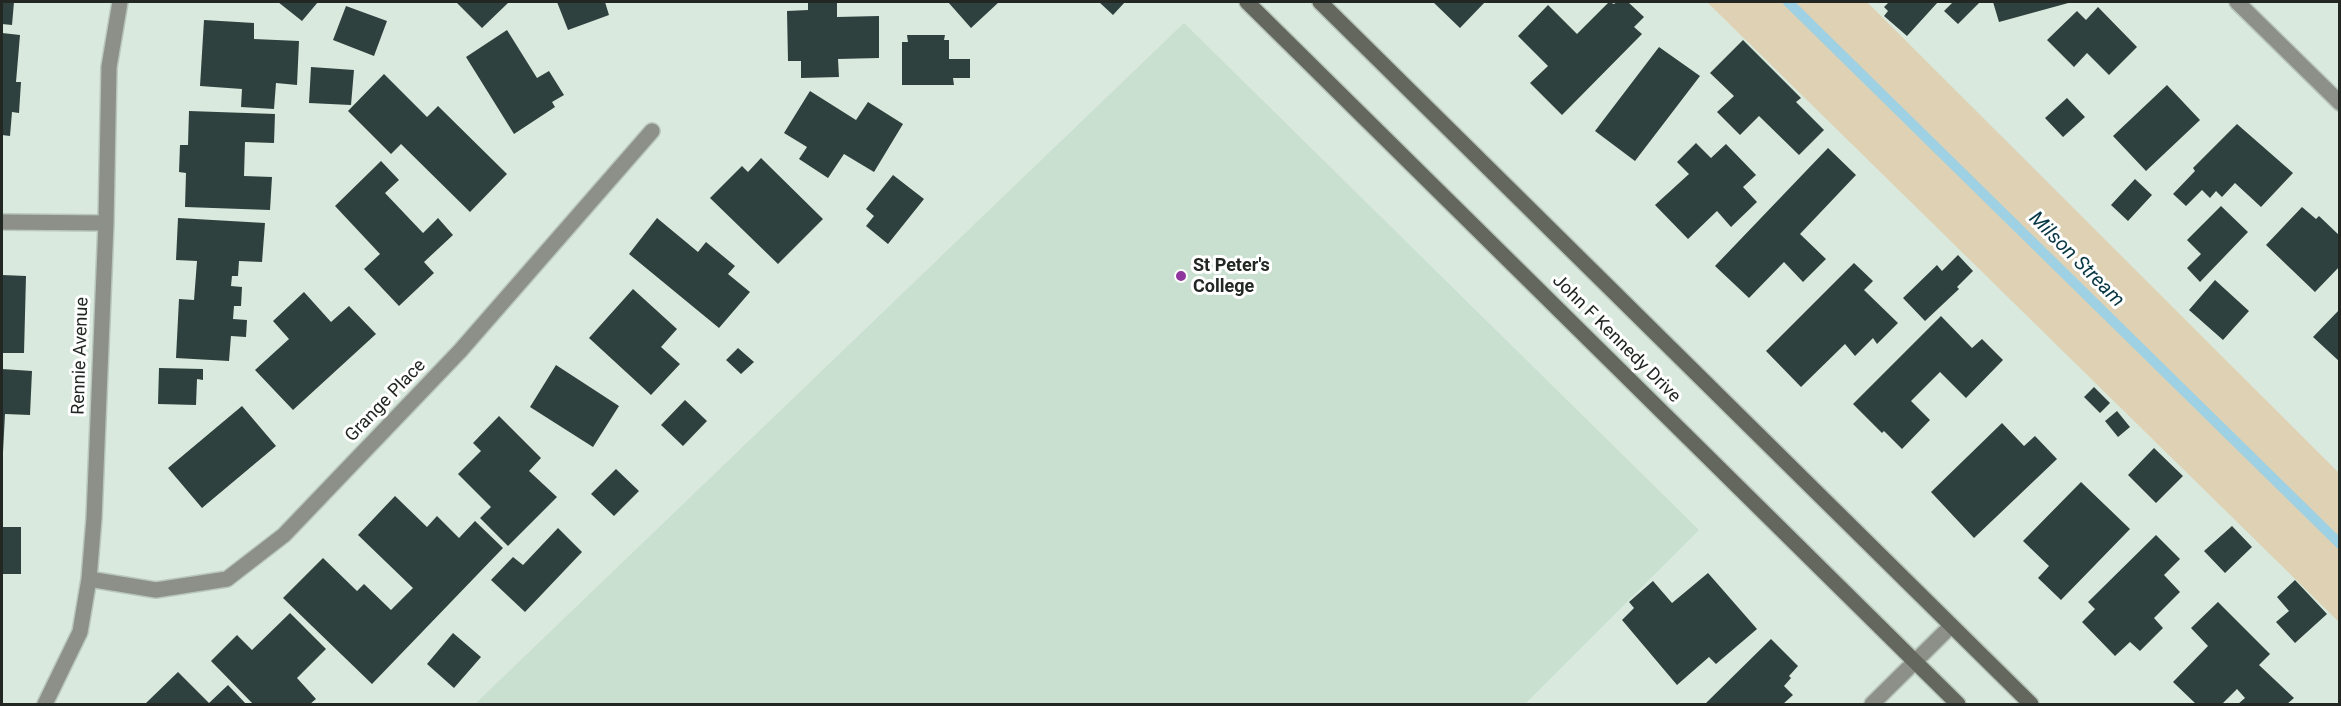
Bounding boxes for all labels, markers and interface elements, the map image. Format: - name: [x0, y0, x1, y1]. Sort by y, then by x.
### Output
- water label: Milson Stream: [2023, 207, 2129, 313]
- place label: St Peter's College: [1193, 255, 1270, 298]
- marker: St Peter's College: [1174, 269, 1188, 283]
- street label: John F Kennedy Drive: [1547, 270, 1685, 408]
- street label: Rennie Avenue: [68, 297, 94, 415]
- street label: Grange Place: [341, 355, 431, 447]

